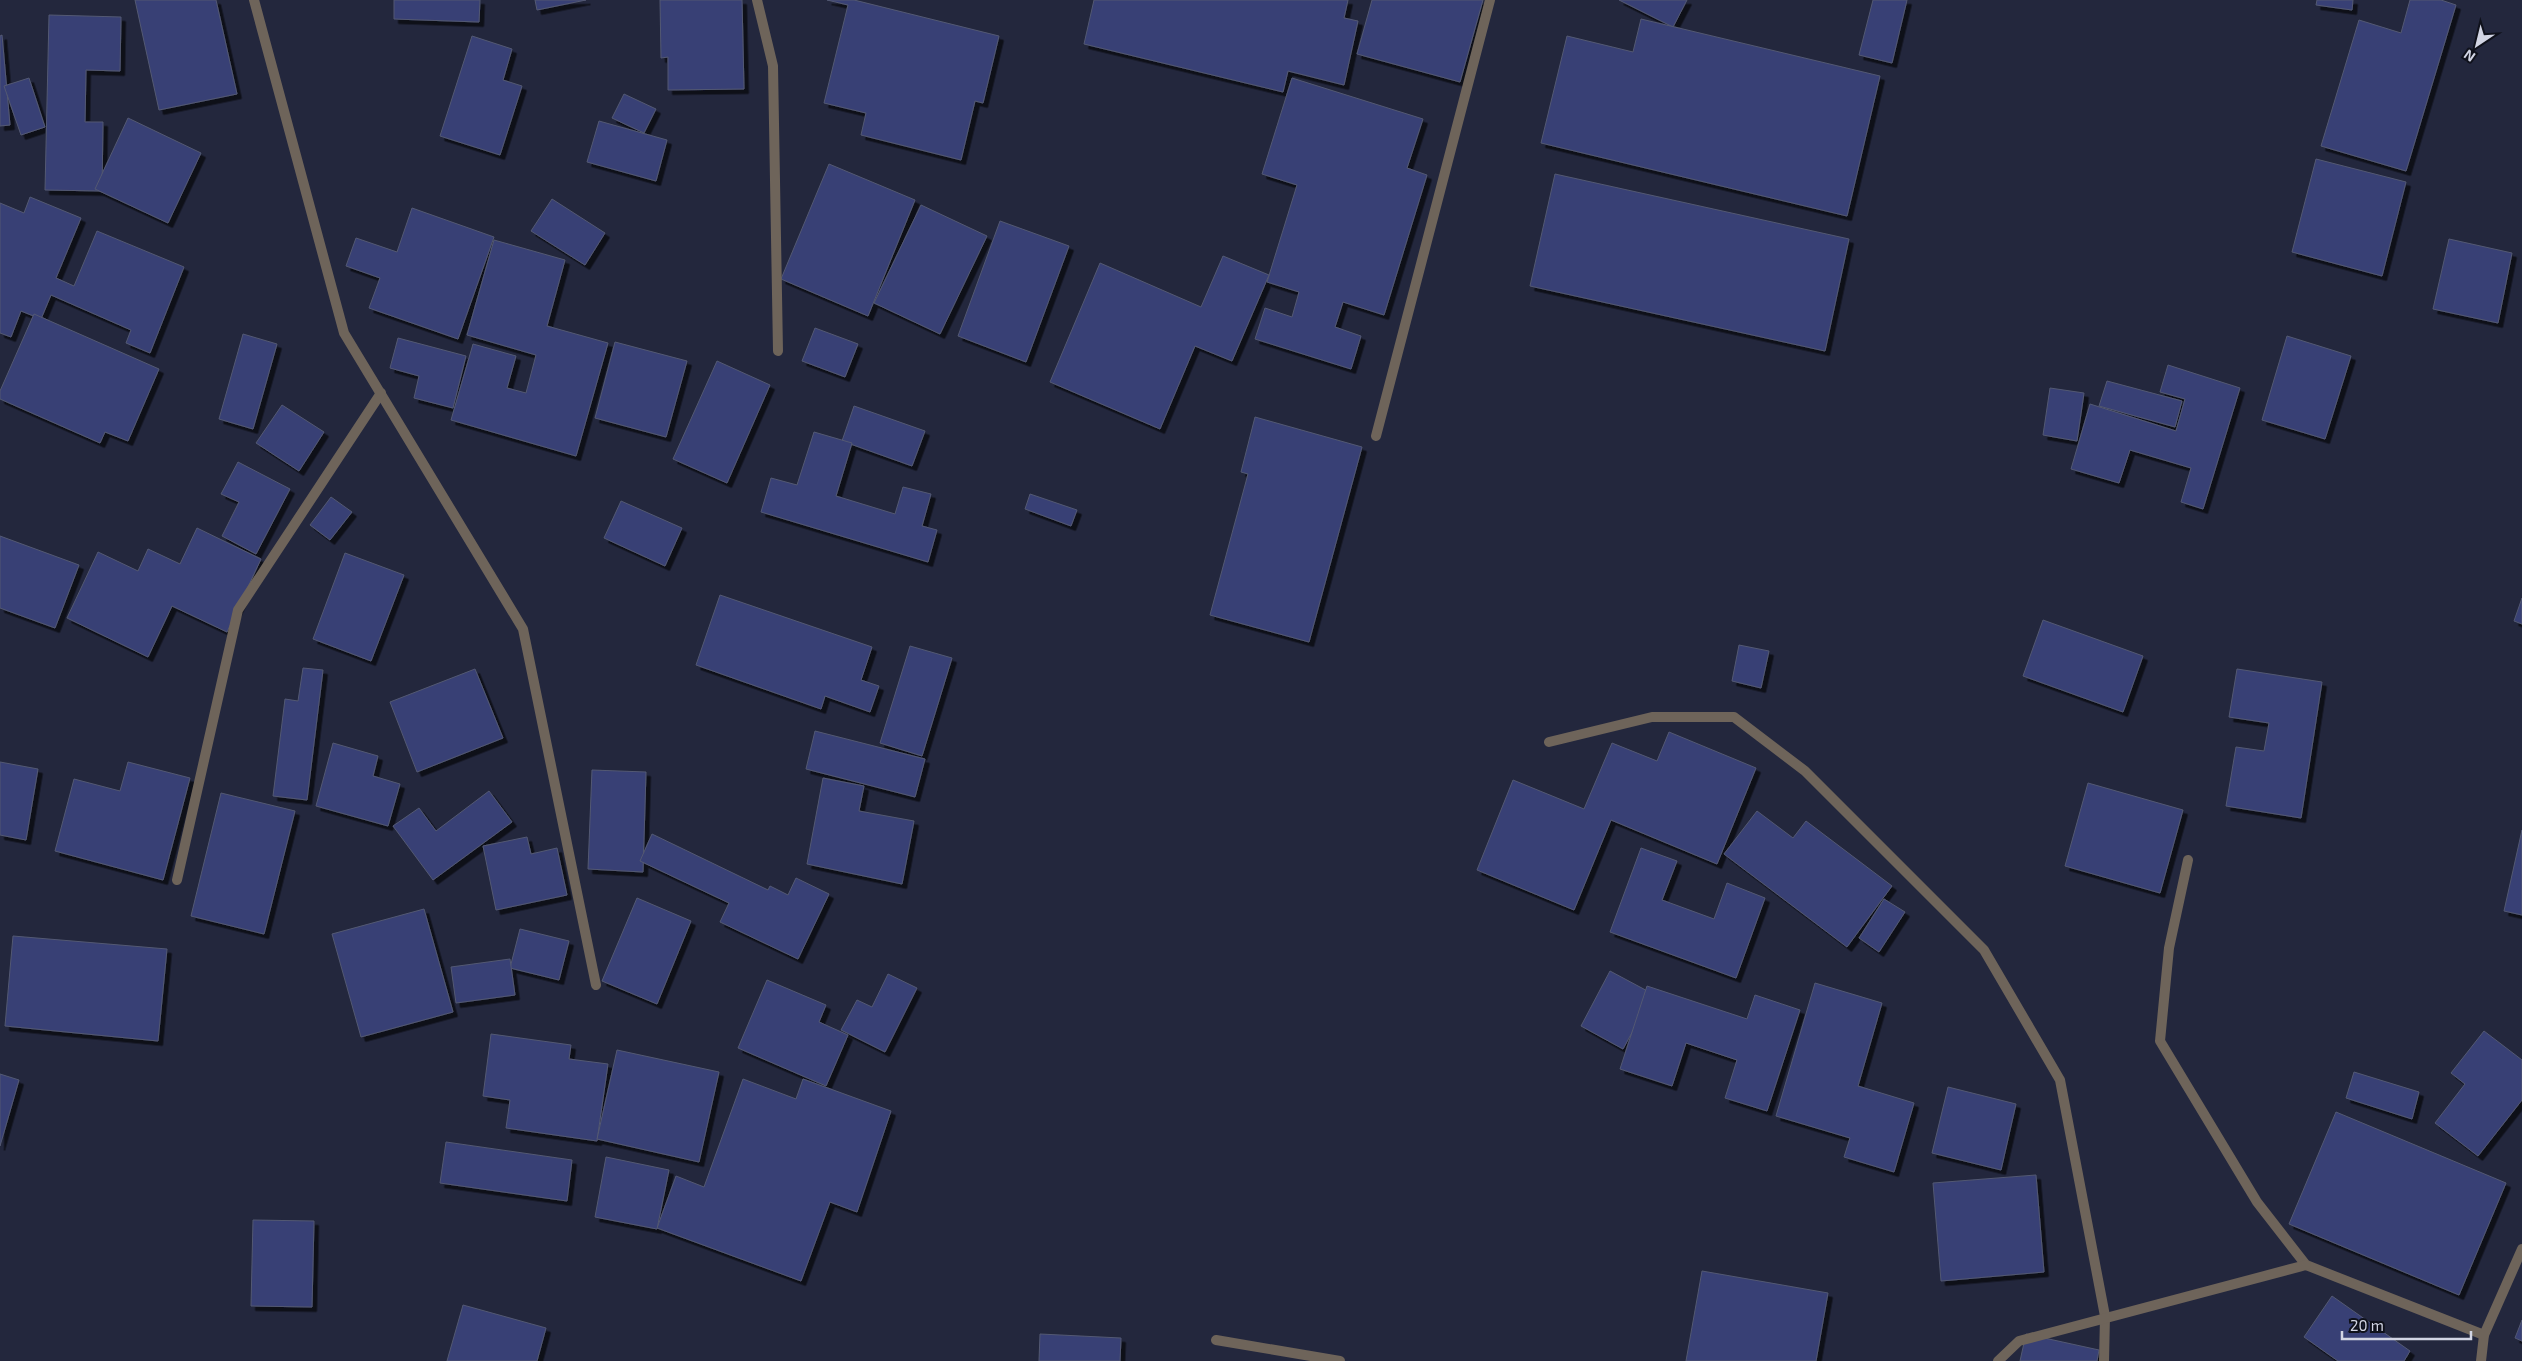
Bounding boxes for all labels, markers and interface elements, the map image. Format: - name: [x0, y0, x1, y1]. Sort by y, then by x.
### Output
- north arrow: [2452, 20, 2502, 70]
- text: N: [2460, 46, 2478, 66]
- scale bar: [2342, 1308, 2471, 1340]
- text: 20 m: [2350, 1316, 2384, 1334]

